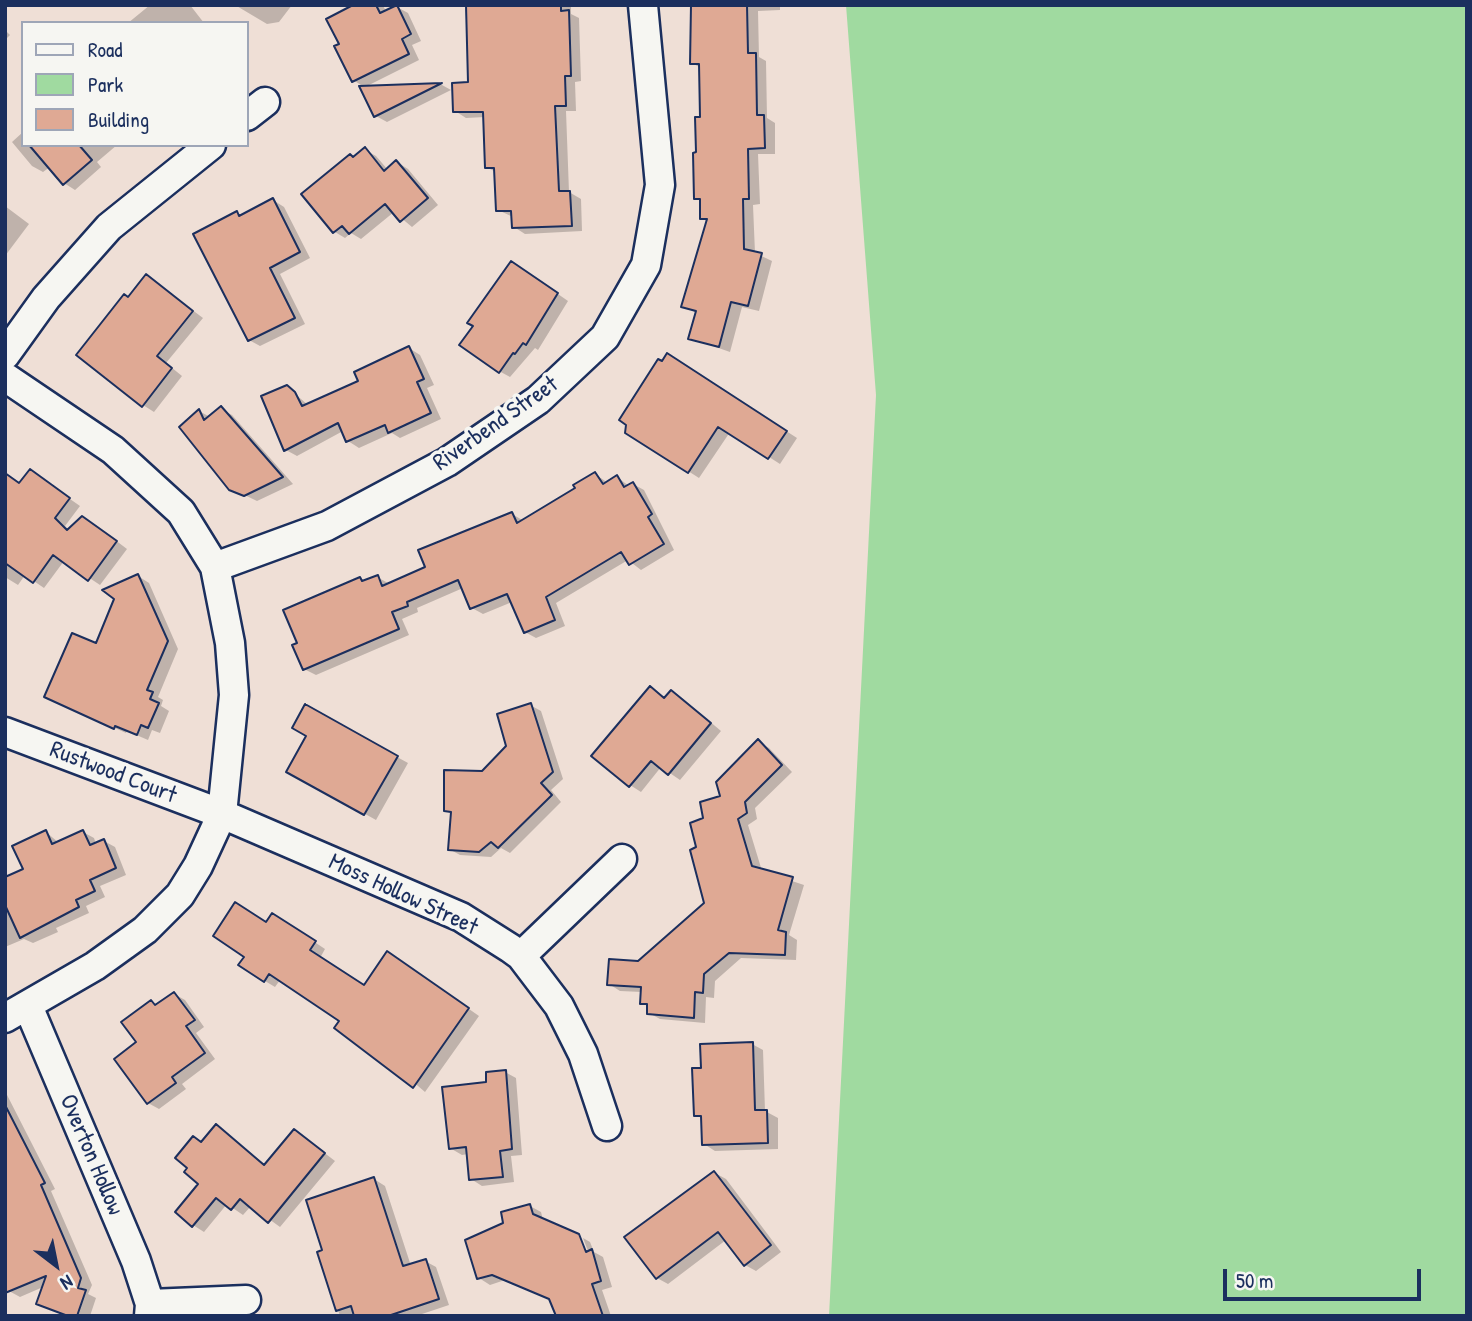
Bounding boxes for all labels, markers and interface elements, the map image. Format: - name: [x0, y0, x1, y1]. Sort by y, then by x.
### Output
- legend: [21, 21, 248, 147]
- text: Road: [88, 35, 122, 64]
- text: Park: [88, 70, 123, 99]
- text: Building: [88, 105, 149, 134]
- street label: Riverbend Street: [428, 370, 564, 478]
- street label: Rustwood Court: [46, 736, 180, 810]
- street label: Moss Hollow Street: [324, 848, 482, 942]
- street label: Overton Hollow: [53, 1090, 129, 1220]
- north arrow: [21, 1230, 91, 1300]
- scale bar: [1227, 1254, 1425, 1298]
- text: 50 m: [1236, 1266, 1273, 1295]
- text: N: [56, 1269, 78, 1297]

